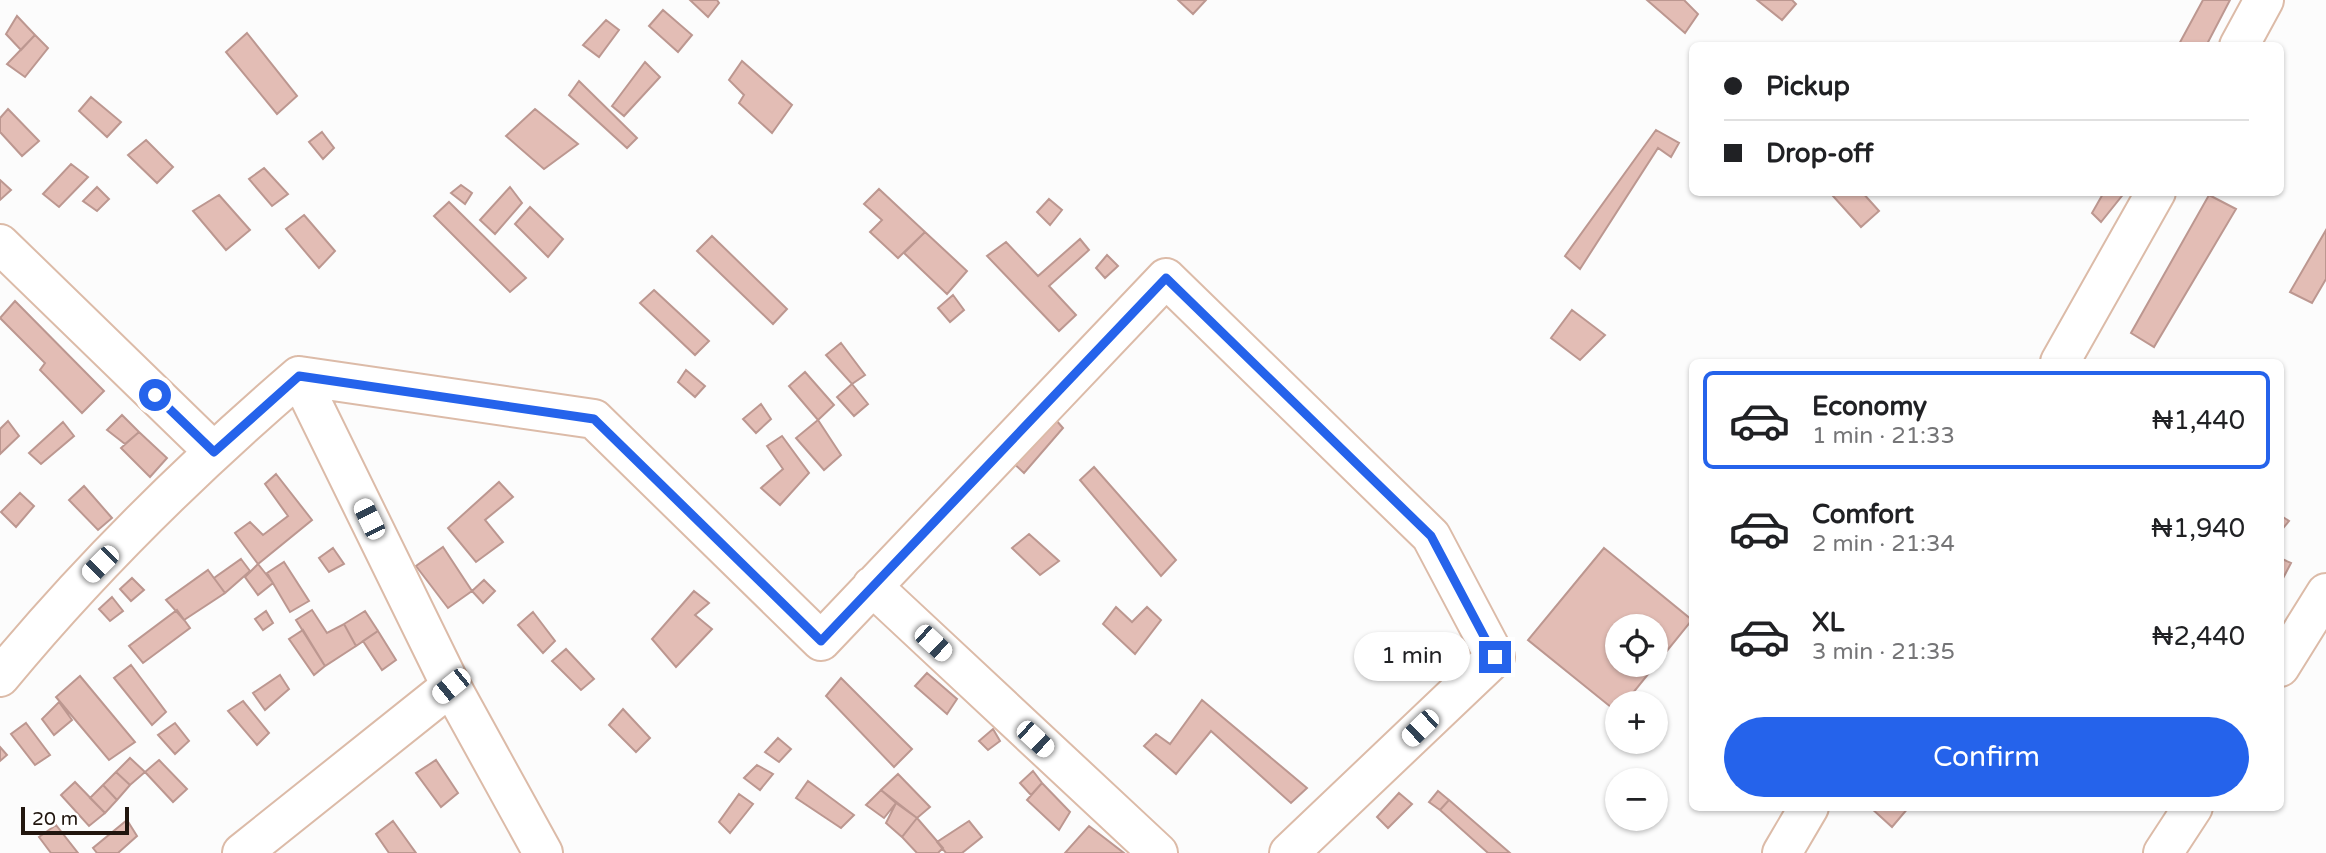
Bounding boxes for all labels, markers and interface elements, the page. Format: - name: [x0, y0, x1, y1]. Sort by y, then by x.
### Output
- text: Pickup: [1766, 71, 1850, 102]
- text: Drop-off: [1766, 138, 1873, 169]
- route start: [139, 379, 171, 411]
- icon: car: [1728, 389, 1791, 452]
- text: Economy: [1812, 391, 1927, 422]
- text: ₦1,440: [2152, 405, 2245, 436]
- text: 1 min · 21:33: [1812, 422, 1955, 450]
- car: [351, 496, 388, 542]
- icon: car: [1728, 497, 1791, 560]
- text: Comfort: [1812, 499, 1914, 530]
- text: ₦1,940: [2151, 513, 2245, 544]
- text: 2 min · 21:34: [1812, 530, 1955, 558]
- car: [78, 542, 123, 586]
- icon: car: [1728, 605, 1791, 668]
- text: XL: [1812, 607, 1844, 638]
- map controls: [1605, 614, 1668, 831]
- button: locate: [1605, 614, 1668, 677]
- car: [911, 621, 956, 665]
- text: ₦2,440: [2152, 621, 2245, 652]
- callout: 1 min: [1355, 632, 1470, 682]
- text: 3 min · 21:35: [1812, 638, 1955, 666]
- route end: [1479, 641, 1511, 673]
- text: 1 min: [1381, 642, 1443, 670]
- car: [429, 665, 474, 707]
- button: +: [1605, 691, 1668, 754]
- car: [1398, 706, 1443, 750]
- car: [1013, 717, 1058, 761]
- button: Confirm: [1724, 717, 2249, 797]
- button: −: [1605, 768, 1668, 831]
- scale bar: [21, 804, 130, 836]
- text: 20 m: [32, 808, 78, 830]

